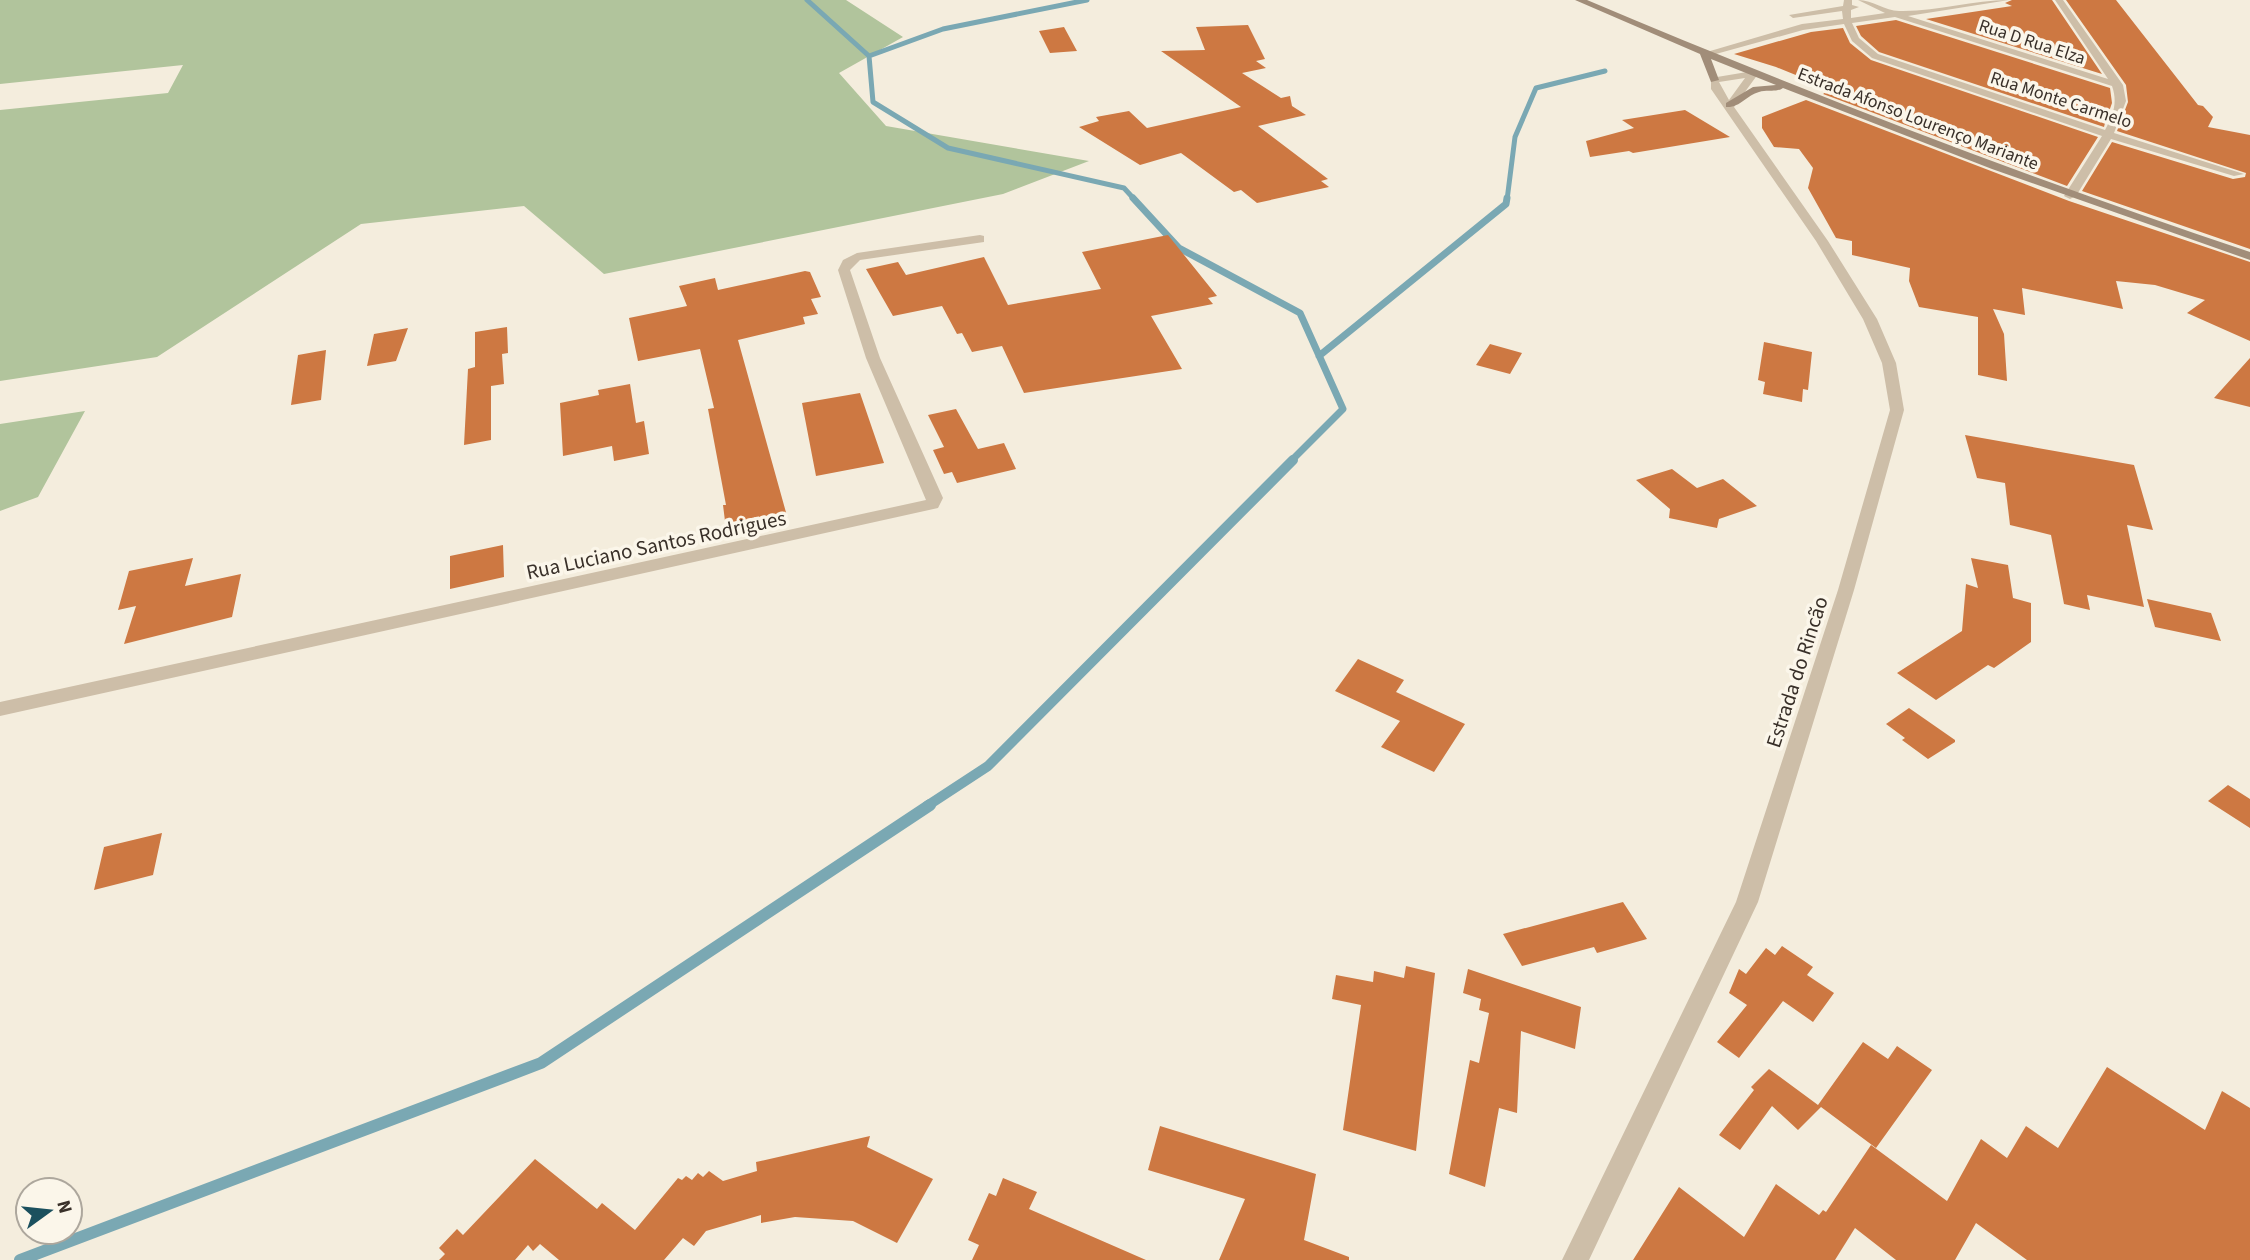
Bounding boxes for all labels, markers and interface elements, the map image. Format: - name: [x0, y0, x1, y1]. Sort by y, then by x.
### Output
- street label: Rua D Rua Elza: [1976, 13, 2088, 71]
- street label: Estrada Afonso Lourenço Mariante: [1794, 61, 2042, 177]
- street label: Rua Monte Carmelo: [1987, 65, 2135, 135]
- street label: Rua Luciano Santos Rodrigues: [523, 503, 789, 587]
- street label: Estrada do Rincão: [1758, 592, 1836, 752]
- north arrow: [14, 1176, 84, 1246]
- text: N: [49, 1197, 79, 1217]

